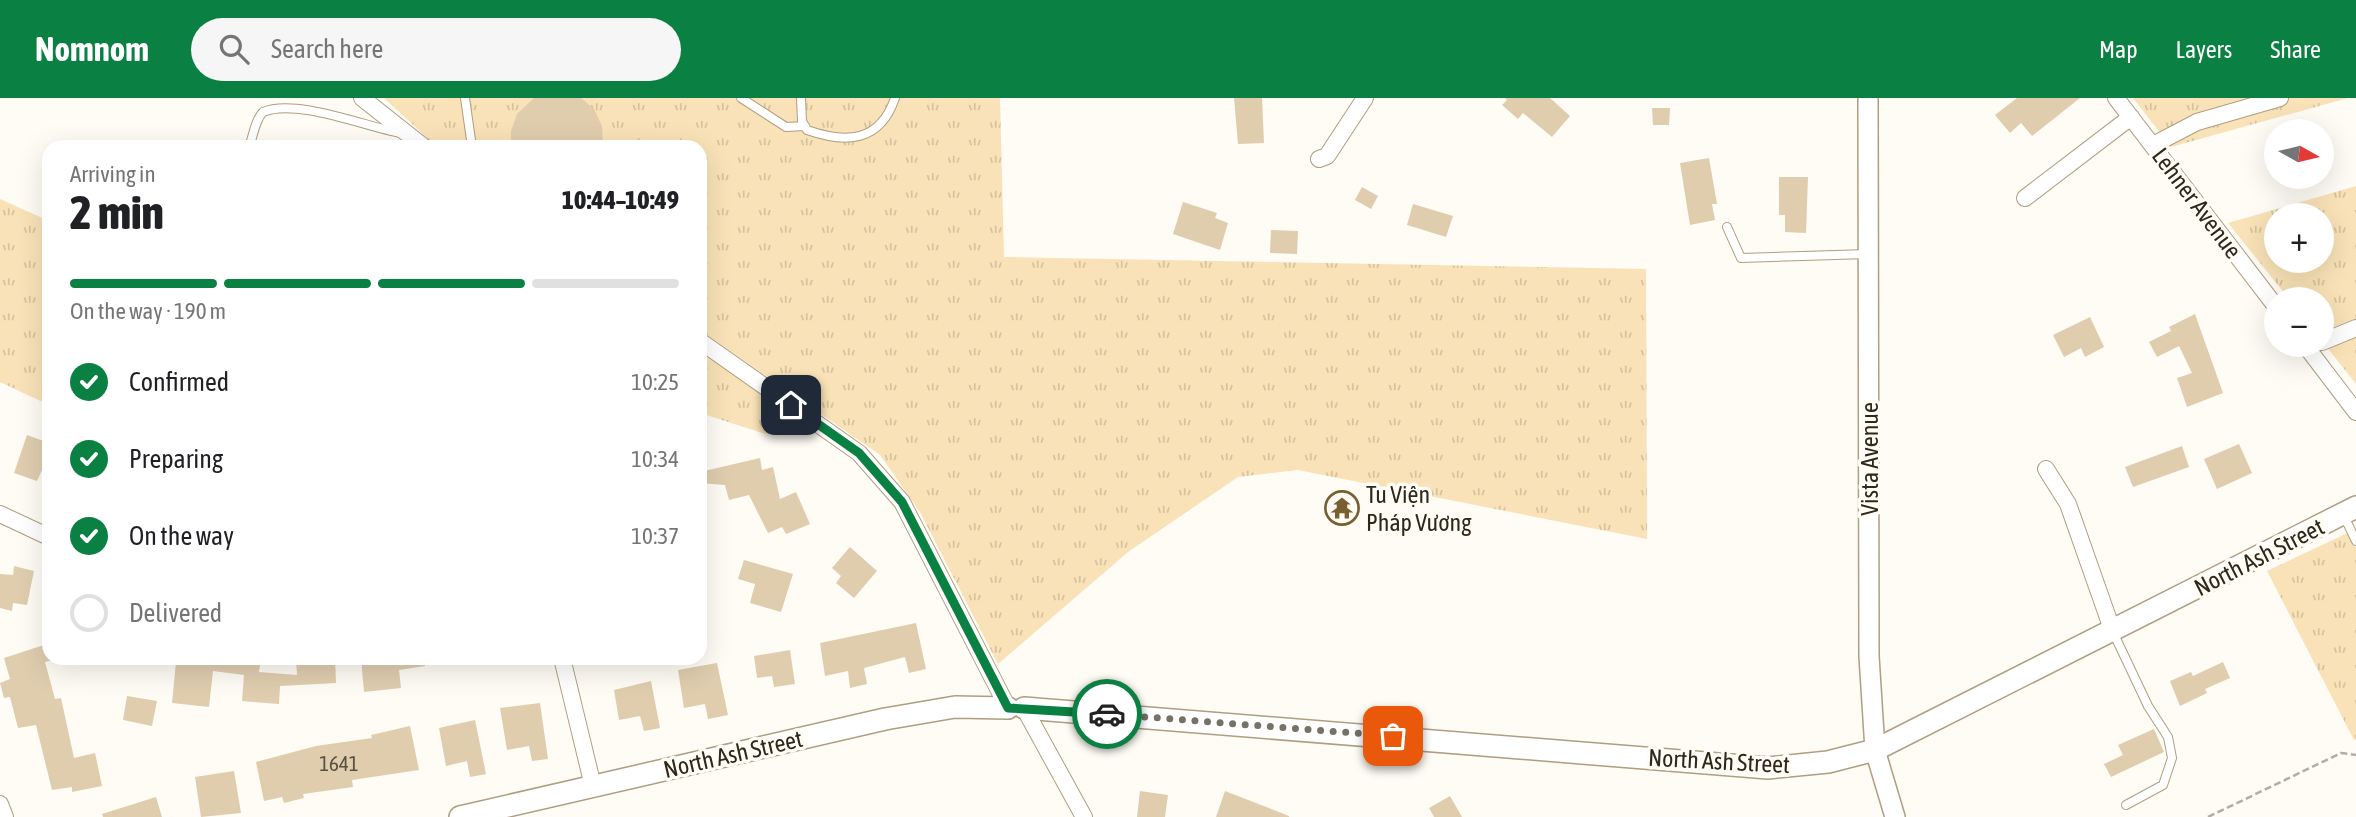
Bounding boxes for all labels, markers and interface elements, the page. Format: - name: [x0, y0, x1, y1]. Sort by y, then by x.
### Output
- search box: [191, 18, 681, 81]
- text: Nomnom: [35, 30, 149, 68]
- icon: search: [215, 30, 253, 68]
- text: Search here: [271, 34, 383, 64]
- text: Map: [2099, 36, 2138, 63]
- text: Layers: [2176, 36, 2232, 63]
- text: Share: [2270, 36, 2321, 63]
- north arrow: [2264, 119, 2334, 189]
- map controls: [2264, 119, 2334, 357]
- street label: Lehner Avenue: [2147, 142, 2247, 264]
- text: Arriving in: [70, 161, 156, 187]
- text: 10:44–10:49: [562, 185, 679, 215]
- text: 2 min: [70, 186, 164, 239]
- button: +: [2264, 203, 2334, 273]
- button: −: [2264, 287, 2334, 357]
- text: On the way · 190 m: [70, 298, 226, 324]
- icon: check: [70, 363, 108, 401]
- text: Confirmed: [129, 367, 229, 397]
- text: 10:25: [631, 369, 679, 395]
- pin: [761, 375, 821, 435]
- icon: home: [772, 386, 810, 424]
- street label: Vista Avenue: [1856, 402, 1883, 516]
- icon: check: [70, 440, 108, 478]
- text: Preparing: [129, 444, 223, 474]
- text: 10:34: [631, 446, 679, 472]
- place label: Tu Viện Pháp Vương: [1366, 481, 1472, 536]
- temple icon: Tu Viện Pháp Vương: [1323, 489, 1361, 527]
- street label: North Ash Street: [2190, 513, 2328, 601]
- icon: check: [70, 517, 108, 555]
- text: On the way: [129, 521, 234, 551]
- text: 10:37: [631, 523, 679, 549]
- text: Delivered: [129, 598, 222, 628]
- courier: [1072, 679, 1142, 749]
- icon: car: [1088, 695, 1126, 733]
- pin: [1363, 706, 1423, 766]
- icon: bag: [1374, 717, 1412, 755]
- street label: North Ash Street: [661, 725, 805, 783]
- street label: North Ash Street: [1647, 744, 1791, 778]
- house number: 1641: [319, 751, 359, 775]

